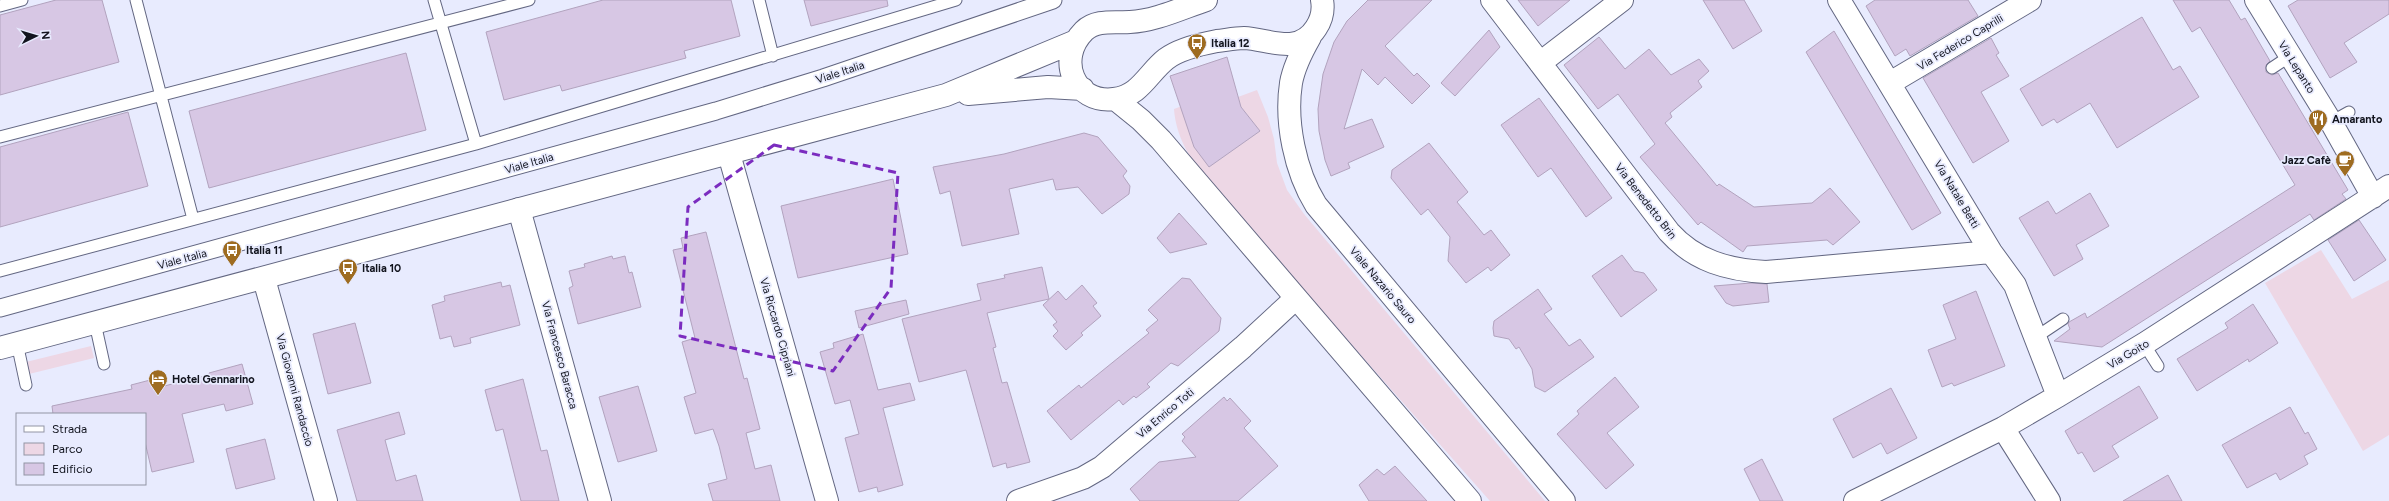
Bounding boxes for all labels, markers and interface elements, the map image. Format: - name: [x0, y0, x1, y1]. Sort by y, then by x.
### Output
- street label: Via Federico Caprilli: [1915, 12, 2006, 73]
- north arrow: [16, 16, 56, 56]
- text: N: [39, 30, 52, 40]
- bus stop icon: Italia 12: [1186, 32, 1208, 60]
- place label: Italia 12: [1211, 37, 1249, 50]
- street label: Via Lepanto: [2275, 39, 2318, 96]
- street label: Viale Italia: [814, 59, 866, 86]
- restaurant icon: Amaranto: [2307, 108, 2329, 136]
- place label: Amaranto: [2332, 113, 2383, 126]
- cafe icon: Jazz Cafè: [2334, 149, 2356, 177]
- street label: Viale Italia: [503, 150, 555, 177]
- place label: Jazz Cafè: [2282, 154, 2331, 167]
- street label: Via Natale Betti: [1931, 158, 1982, 231]
- street label: Via Benedetto Brin: [1612, 161, 1679, 242]
- bus stop icon: Italia 11: [221, 239, 243, 267]
- place label: Italia 11: [246, 244, 283, 257]
- street label: Viale Nazario Sauro: [1347, 244, 1418, 326]
- street label: Viale Italia: [156, 247, 208, 272]
- bus stop icon: Italia 10: [337, 257, 359, 285]
- place label: Italia 10: [362, 262, 401, 275]
- street label: Via Riccardo Cipriani: [757, 276, 798, 378]
- street label: Via Francesco Baracca: [539, 300, 580, 410]
- street label: Via Giovanni Randaccio: [273, 332, 316, 448]
- street label: Via Goito: [2105, 337, 2151, 372]
- hotel icon: Hotel Gennarino: [147, 368, 169, 396]
- place label: Hotel Gennarino: [172, 373, 255, 386]
- street label: Via Enrico Toti: [1134, 386, 1197, 441]
- legend: [16, 413, 146, 485]
- text: Strada: [52, 422, 87, 436]
- text: Parco: [52, 442, 82, 456]
- text: Edificio: [52, 462, 92, 476]

